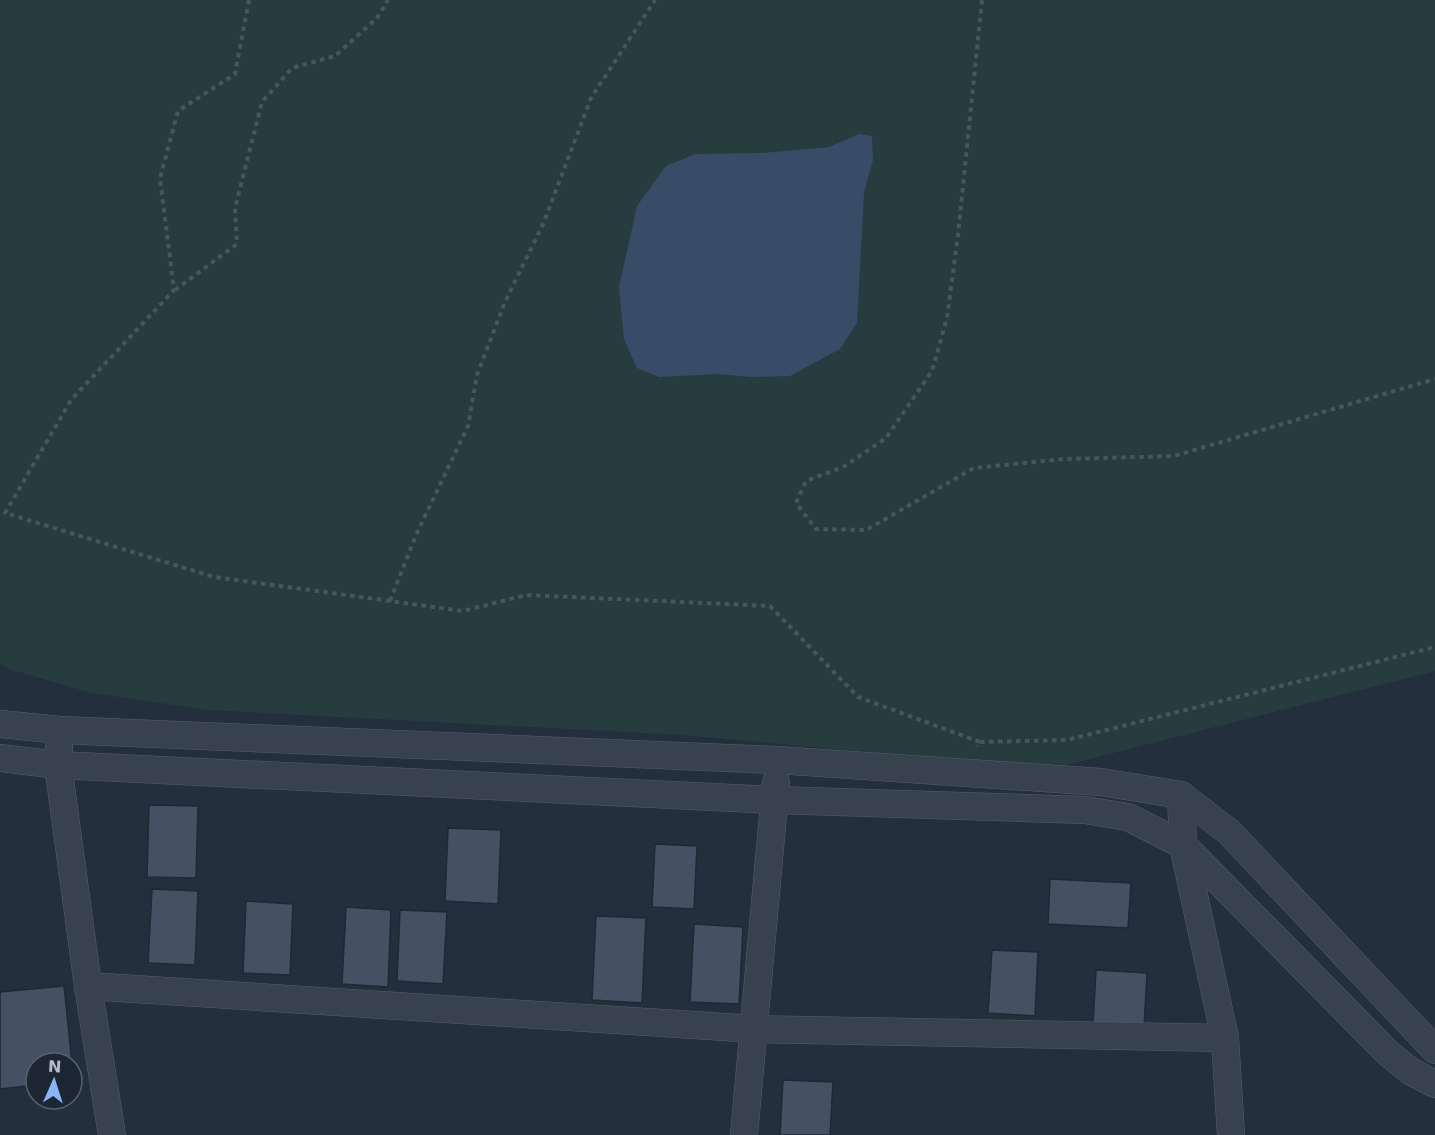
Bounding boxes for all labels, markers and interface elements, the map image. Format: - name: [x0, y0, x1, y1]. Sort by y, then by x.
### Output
- north arrow: [24, 1051, 84, 1111]
- text: N: [48, 1057, 62, 1076]

